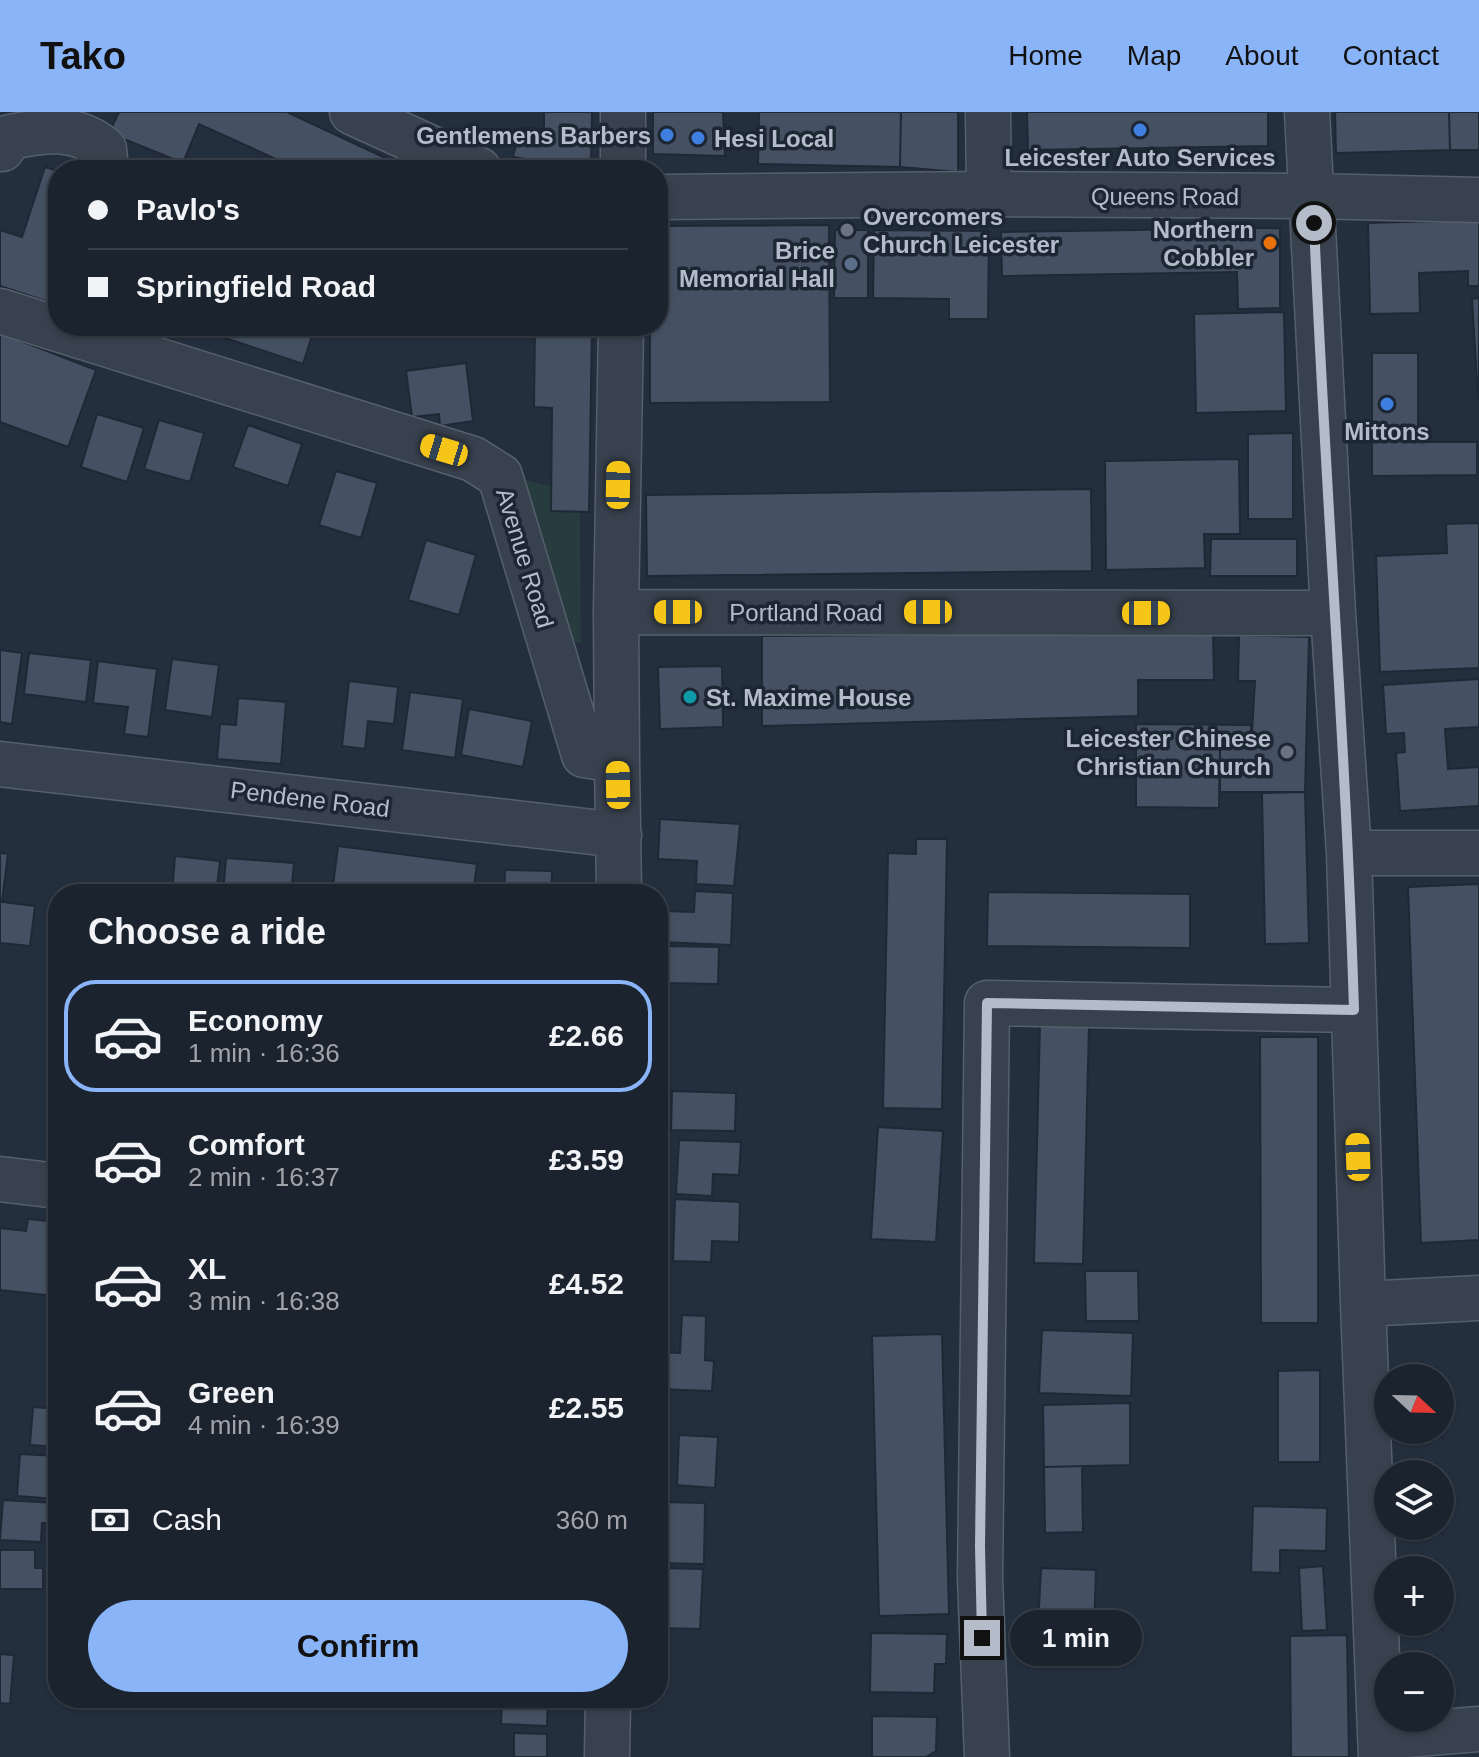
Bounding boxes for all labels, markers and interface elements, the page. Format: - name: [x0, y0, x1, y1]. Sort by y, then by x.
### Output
- text: Tako: [40, 35, 126, 77]
- text: Home: [1008, 40, 1083, 71]
- text: Map: [1127, 40, 1181, 71]
- text: About: [1225, 40, 1299, 71]
- text: Contact: [1343, 40, 1439, 71]
- marker: Leicester Auto Services: [1131, 121, 1149, 139]
- place label: Gentlemens Barbers: [416, 122, 651, 149]
- place label: Hesi Local: [714, 125, 834, 152]
- marker: Gentlemens Barbers: [658, 126, 676, 144]
- marker: Hesi Local: [689, 129, 707, 147]
- place label: Leicester Auto Services: [1004, 144, 1276, 171]
- street label: Queens Road: [1091, 183, 1239, 210]
- text: Pavlo's: [136, 193, 240, 226]
- place label: Overcomers Church Leicester: [863, 203, 1059, 258]
- route start: [1296, 205, 1332, 241]
- place label: Northern Cobbler: [1153, 216, 1254, 271]
- marker: Overcomers Church Leicester: [838, 221, 856, 239]
- marker: Northern Cobbler: [1261, 234, 1279, 252]
- place label: Brice Memorial Hall: [679, 237, 835, 292]
- marker: Brice Memorial Hall: [842, 255, 860, 273]
- text: Springfield Road: [136, 270, 376, 303]
- marker: Mittons: [1378, 395, 1396, 413]
- place label: Mittons: [1344, 418, 1430, 445]
- car: [418, 432, 470, 468]
- car: [606, 461, 630, 509]
- street label: Avenue Road: [491, 485, 559, 631]
- street label: Portland Road: [729, 599, 883, 626]
- car: [654, 600, 702, 624]
- car: [904, 600, 952, 624]
- car: [1122, 601, 1170, 625]
- place label: St. Maxime House: [706, 684, 911, 711]
- marker: St. Maxime House: [681, 688, 699, 706]
- place label: Leicester Chinese Christian Church: [1066, 725, 1271, 780]
- marker: Leicester Chinese Christian Church: [1278, 743, 1296, 761]
- car: [606, 761, 630, 809]
- street label: Pendene Road: [229, 776, 391, 822]
- text: Choose a ride: [88, 911, 326, 952]
- icon: car: [92, 1000, 164, 1072]
- text: Economy: [188, 1004, 323, 1037]
- text: £2.66: [549, 1019, 624, 1052]
- text: 1 min · 16:36: [188, 1038, 340, 1068]
- icon: car: [92, 1124, 164, 1196]
- text: Comfort: [188, 1128, 305, 1161]
- car: [1345, 1133, 1371, 1181]
- text: £3.59: [549, 1143, 624, 1176]
- text: 2 min · 16:37: [188, 1162, 340, 1192]
- icon: car: [92, 1248, 164, 1320]
- text: XL: [188, 1252, 226, 1285]
- text: £4.52: [549, 1267, 624, 1300]
- text: 3 min · 16:38: [188, 1286, 340, 1316]
- north arrow: [1374, 1364, 1454, 1444]
- map controls: [1374, 1364, 1454, 1732]
- icon: car: [92, 1372, 164, 1444]
- text: Green: [188, 1376, 275, 1409]
- text: £2.55: [549, 1391, 624, 1424]
- text: 4 min · 16:39: [188, 1410, 340, 1440]
- button: layers: [1374, 1460, 1454, 1540]
- icon: cash: [88, 1498, 132, 1542]
- text: Cash: [152, 1503, 222, 1536]
- text: 360 m: [556, 1505, 628, 1535]
- button: +: [1374, 1556, 1454, 1636]
- button: Confirm: [88, 1600, 628, 1692]
- callout: 1 min: [1010, 1610, 1142, 1666]
- route end: [964, 1620, 1000, 1656]
- text: 1 min: [1042, 1623, 1110, 1653]
- button: −: [1374, 1652, 1454, 1732]

